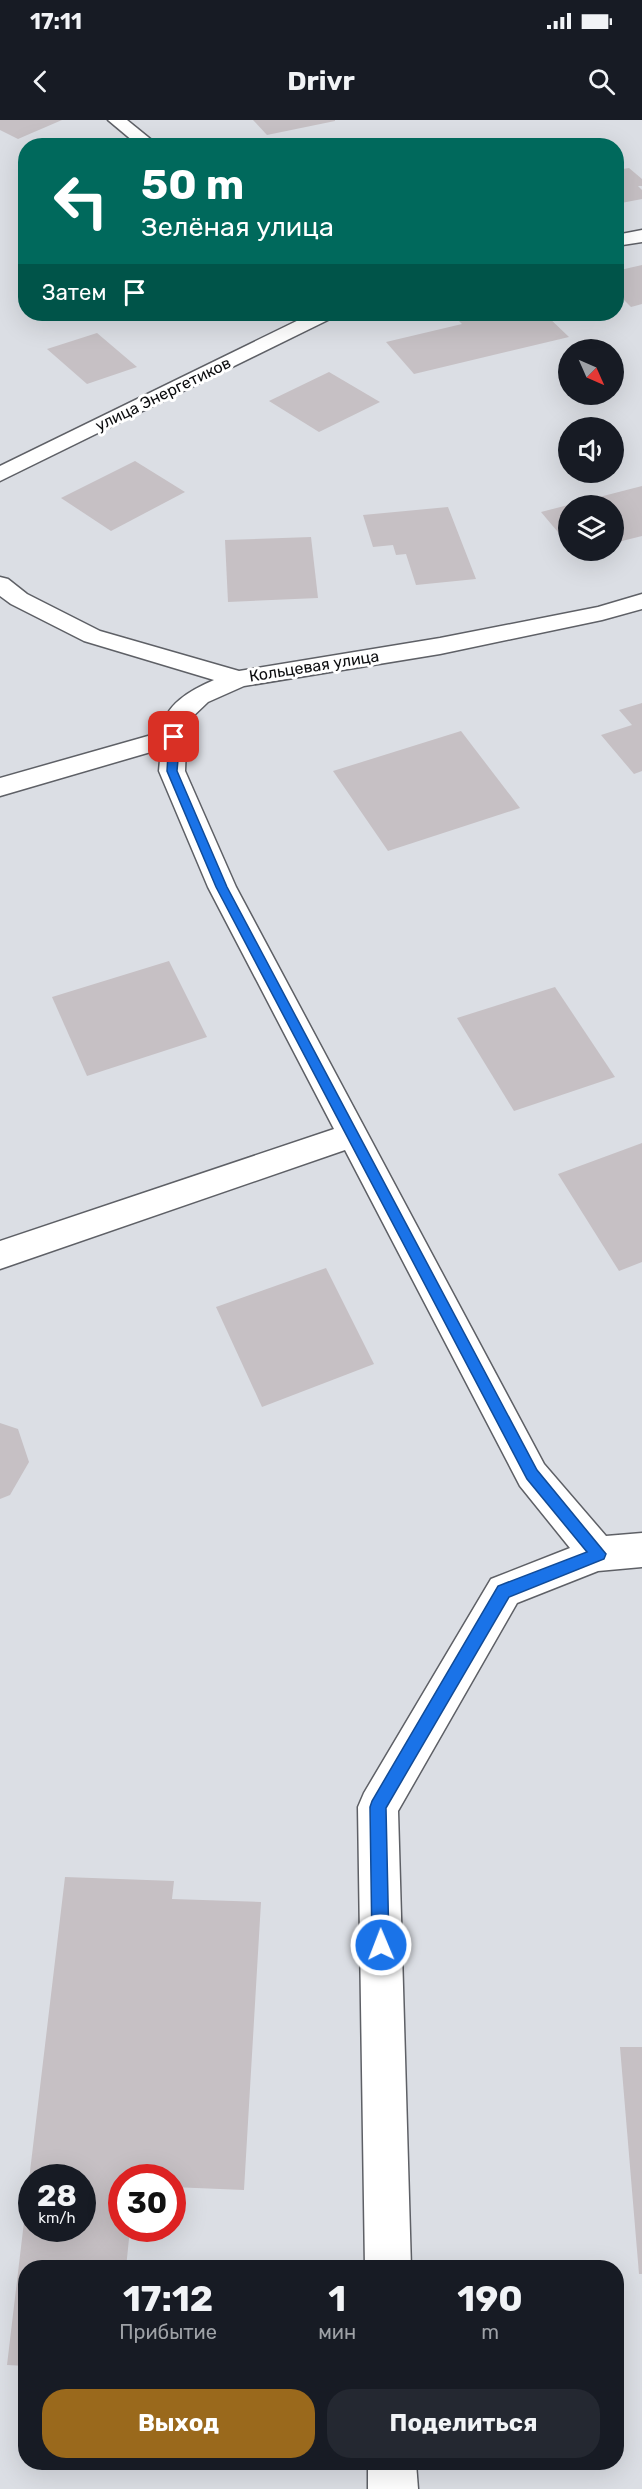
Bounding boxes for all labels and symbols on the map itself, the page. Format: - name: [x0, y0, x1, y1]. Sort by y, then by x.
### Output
- north arrow: [558, 339, 624, 405]
- street label: улица Энергетиков: [92, 353, 234, 435]
- street label: Кольцевая улица: [248, 646, 380, 686]
- pin: [148, 711, 199, 762]
- position arrow: [349, 1913, 413, 1977]
- speed limit sign: 30: [108, 2164, 186, 2242]

